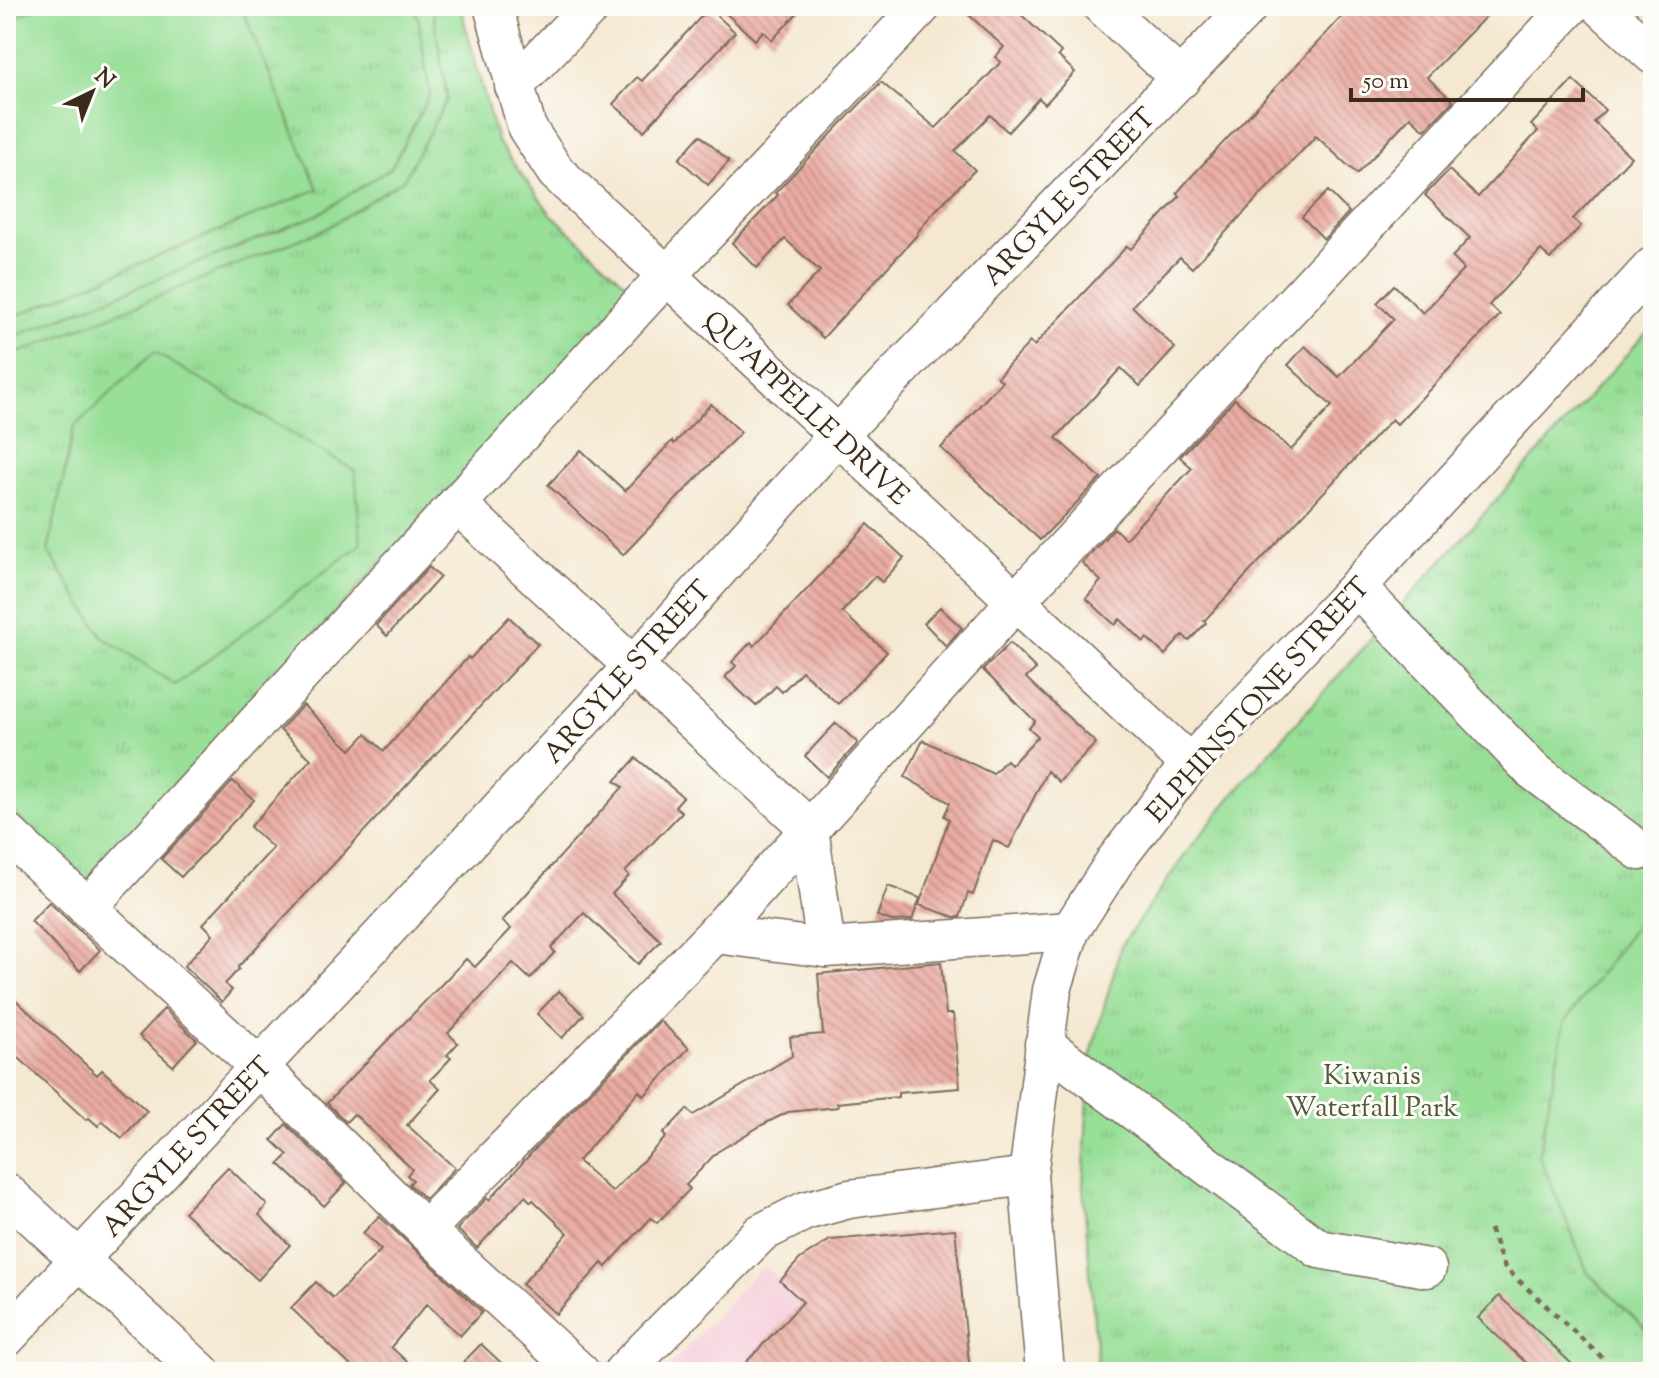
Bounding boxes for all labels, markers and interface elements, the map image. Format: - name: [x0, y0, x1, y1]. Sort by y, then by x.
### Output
- north arrow: [52, 52, 132, 132]
- scale bar: [1351, 52, 1583, 102]
- text: N: [86, 62, 121, 98]
- text: 50 m: [1361, 65, 1409, 99]
- street label: ARGYLE STREET: [974, 100, 1166, 296]
- street label: QU'APPELLE DRIVE: [693, 303, 917, 516]
- street label: ELPHINSTONE STREET: [1138, 569, 1381, 833]
- street label: ARGYLE STREET: [535, 572, 722, 774]
- street label: ARGYLE STREET: [94, 1048, 283, 1247]
- park label: Kiwanis Waterfall Park: [1286, 1057, 1458, 1129]

